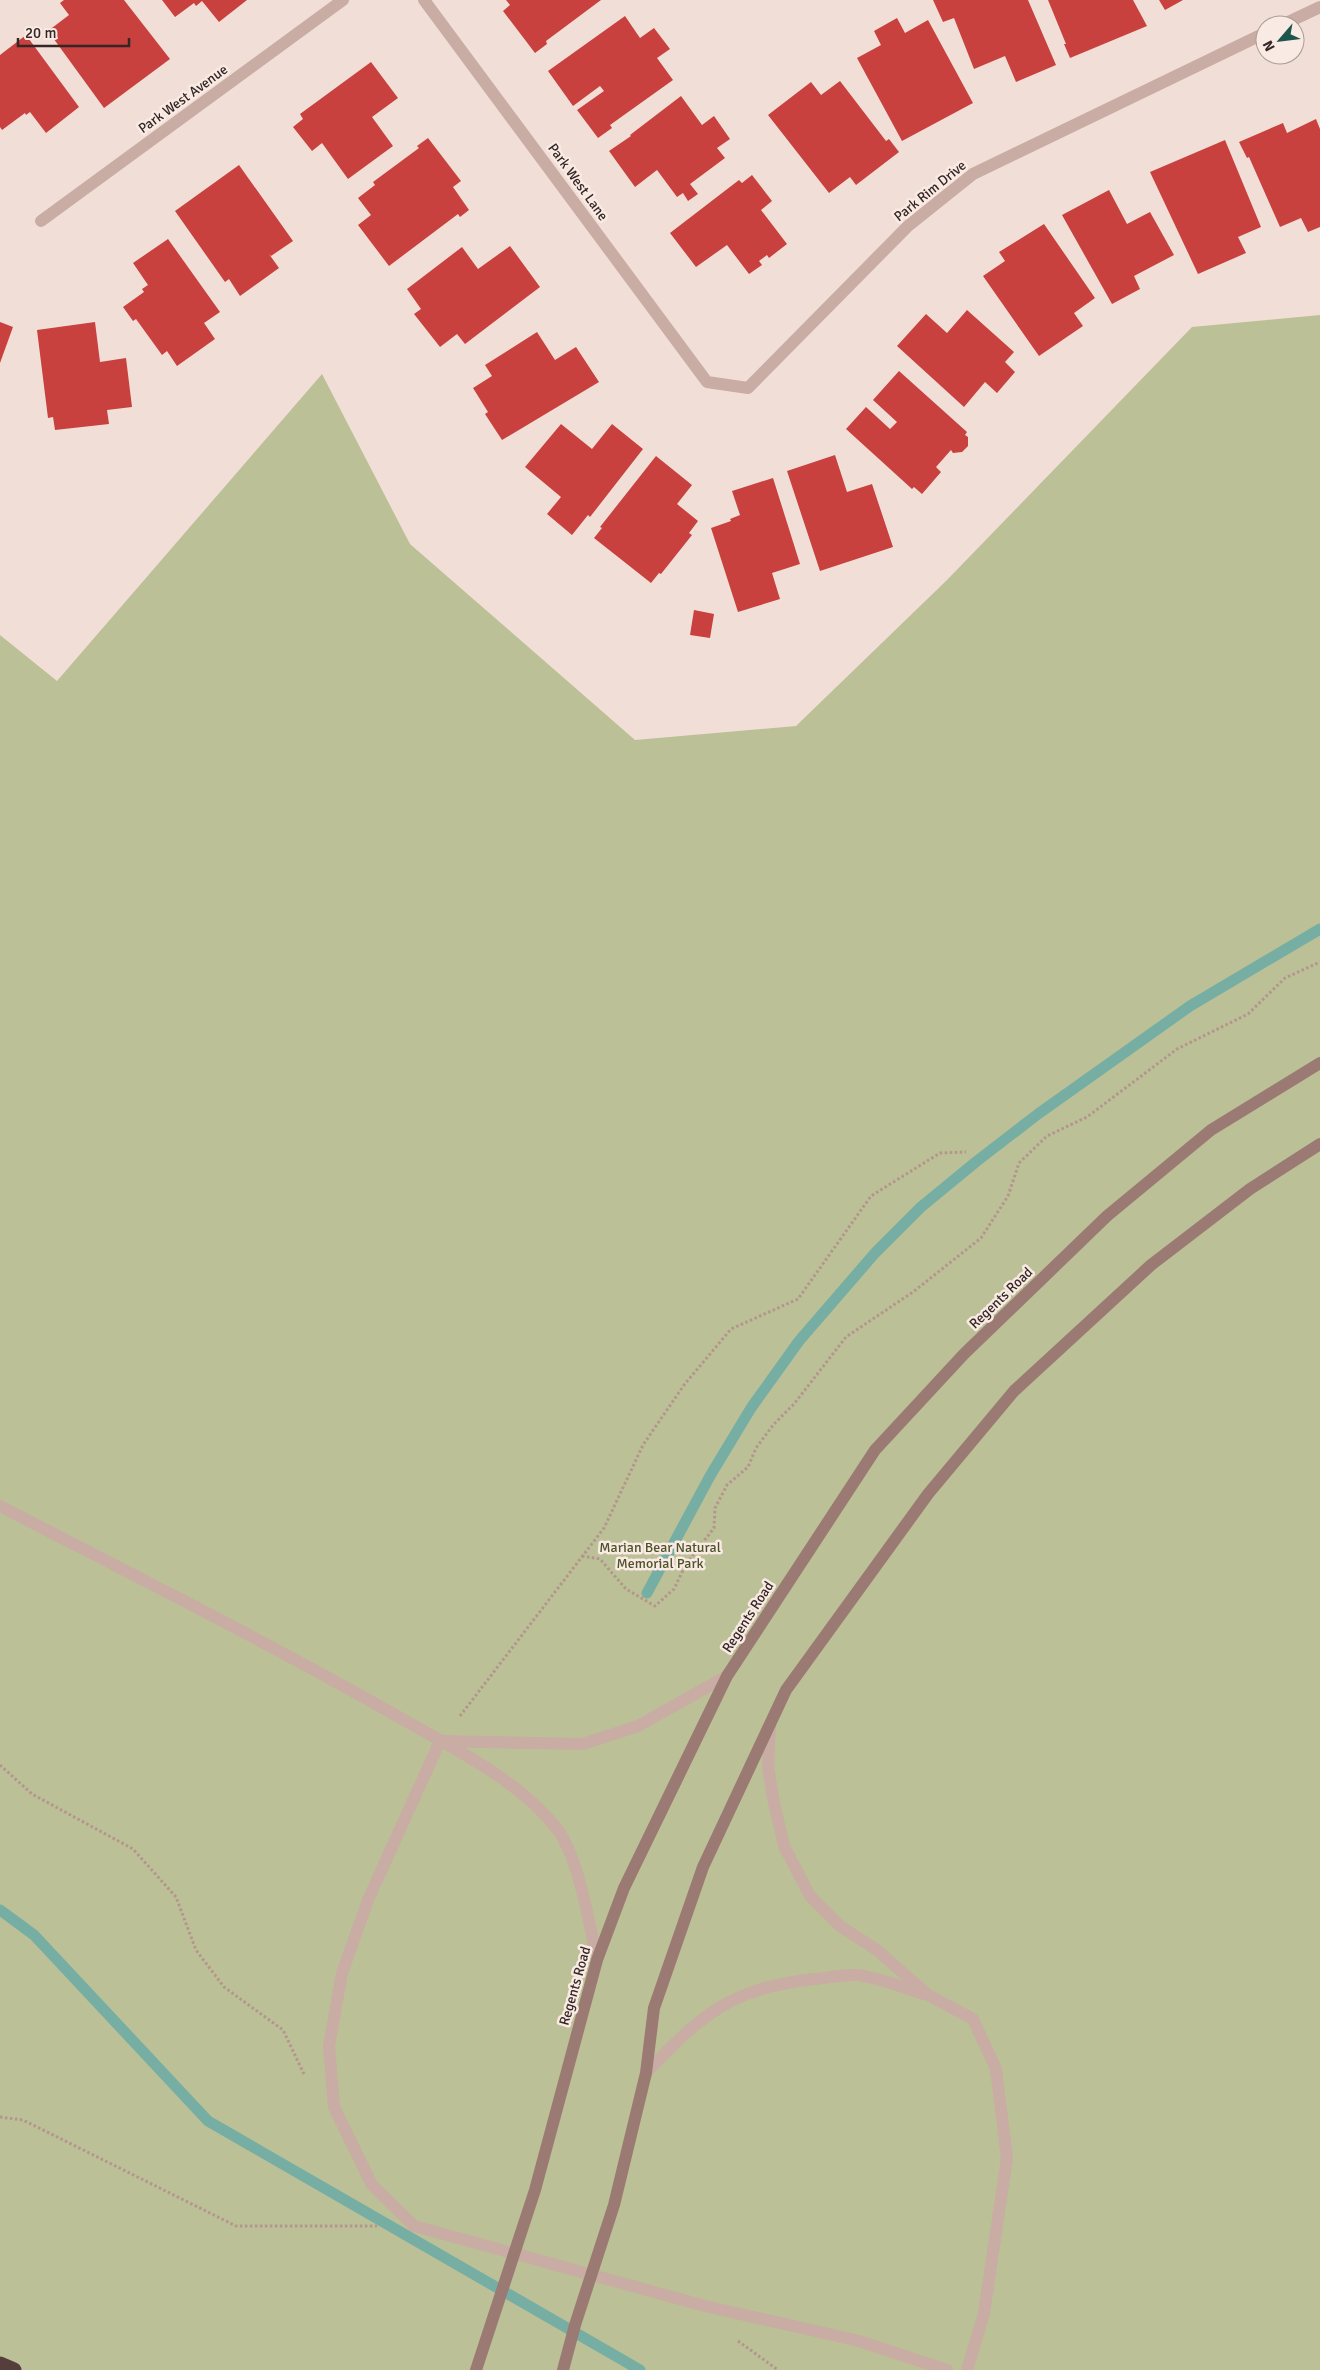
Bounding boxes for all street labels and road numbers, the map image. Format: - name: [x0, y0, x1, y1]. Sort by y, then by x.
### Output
- street label: Park West Avenue: [135, 61, 231, 137]
- street label: Park West Lane: [544, 140, 612, 224]
- street label: Park Rim Drive: [891, 157, 969, 225]
- street label: Regents Road: [966, 1264, 1036, 1332]
- street label: Regents Road: [719, 1578, 777, 1656]
- street label: Regents Road: [556, 1945, 594, 2027]

